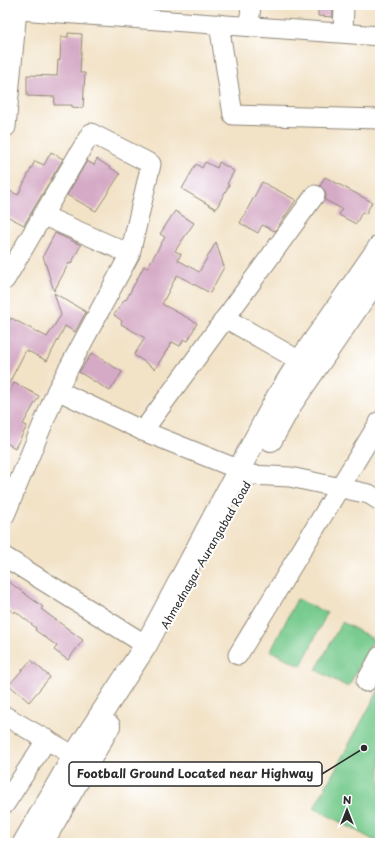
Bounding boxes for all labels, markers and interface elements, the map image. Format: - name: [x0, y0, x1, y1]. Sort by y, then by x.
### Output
- street label: Ahmednagar Aurangabad Road: [156, 478, 255, 632]
- callout: Football Ground Located near Highway: [69, 762, 322, 786]
- text: Football Ground Located near Highway: [77, 764, 314, 782]
- north arrow: [327, 790, 367, 830]
- text: N: [343, 791, 352, 808]

